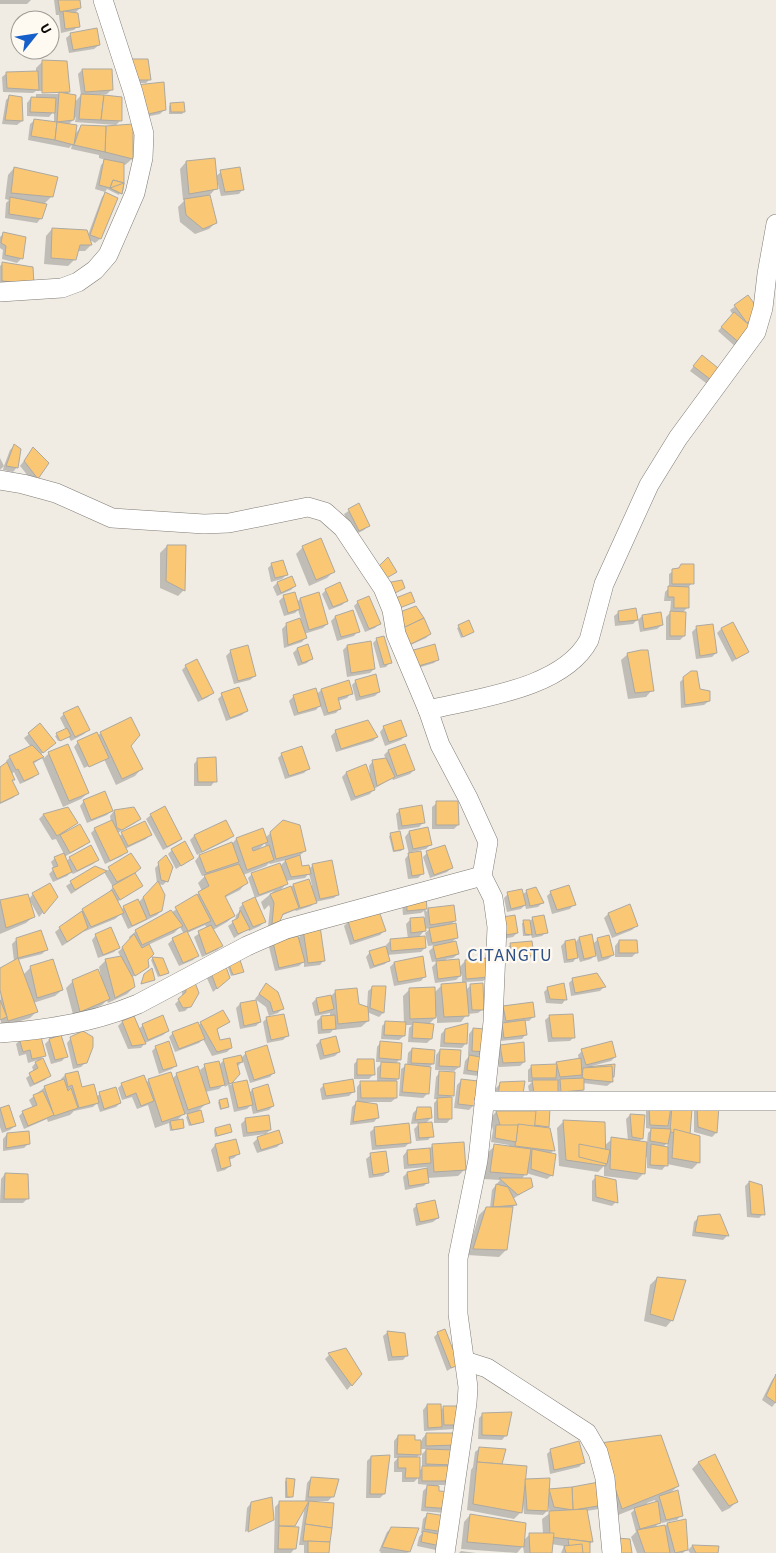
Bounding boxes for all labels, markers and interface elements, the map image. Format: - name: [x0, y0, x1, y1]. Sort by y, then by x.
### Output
- north arrow: [10, 10, 60, 60]
- text: U: [34, 20, 56, 38]
- district label: CITANGTU: [467, 943, 553, 968]

